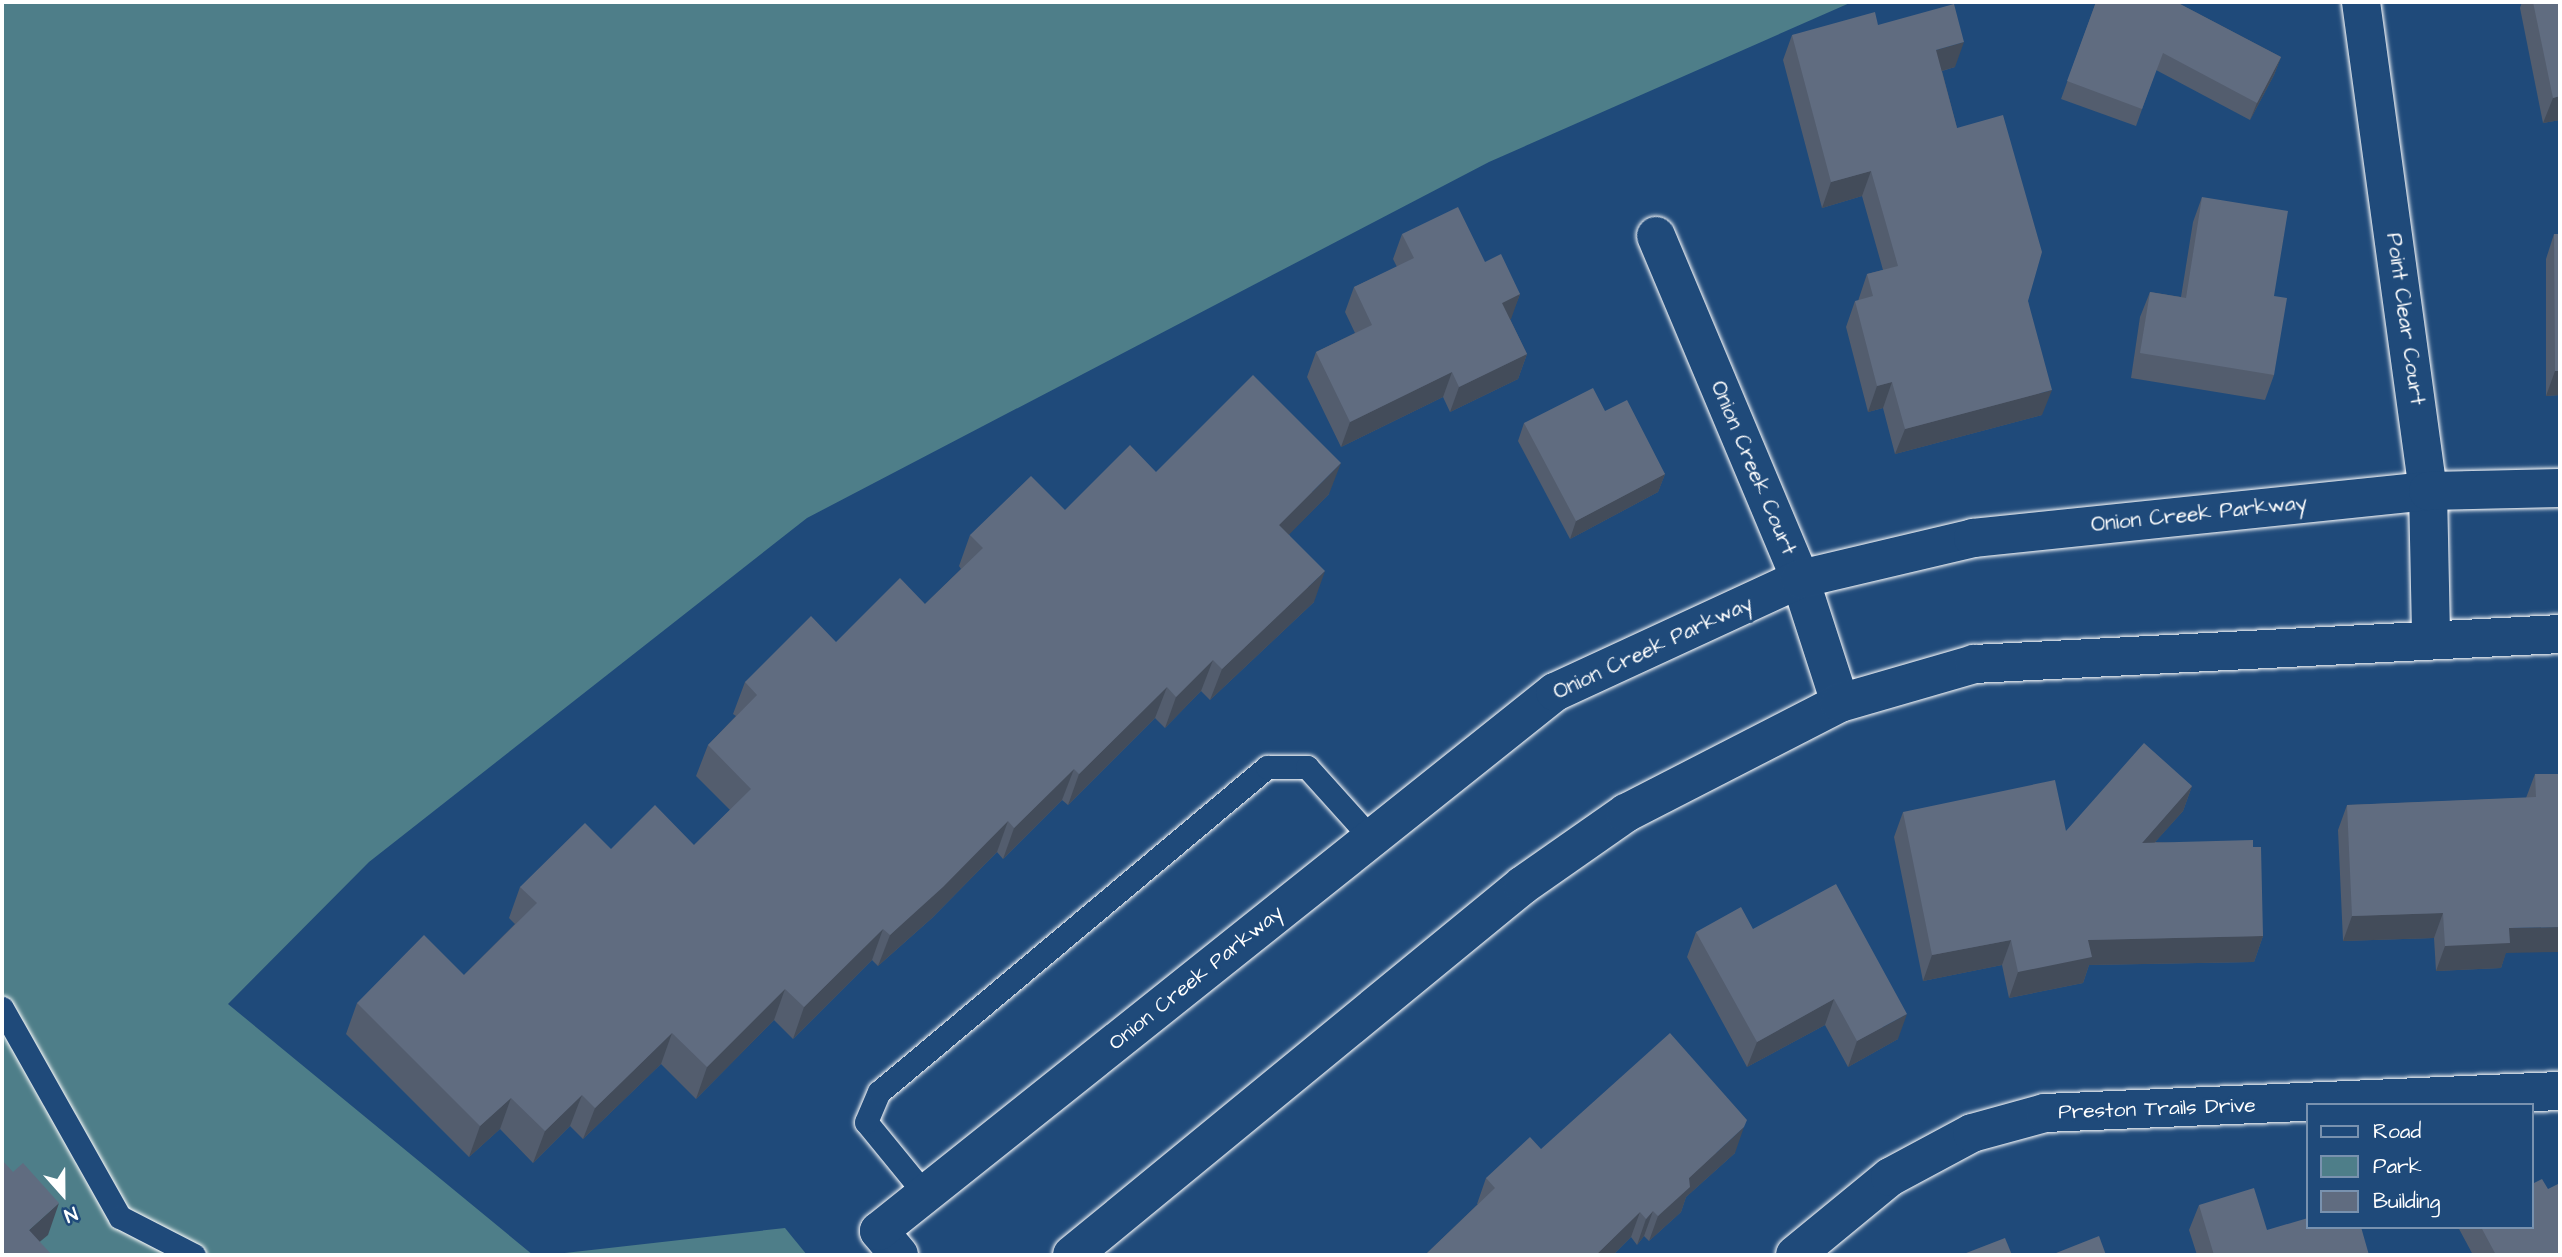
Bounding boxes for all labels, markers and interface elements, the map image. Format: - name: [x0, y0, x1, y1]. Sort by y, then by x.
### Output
- street label: Point Clear Court: [2380, 231, 2430, 407]
- street label: Onion Creek Court: [1705, 377, 1801, 559]
- street label: Onion Creek Parkway: [2090, 490, 2308, 538]
- street label: Onion Creek Parkway: [1549, 591, 1757, 705]
- street label: Onion Creek Parkway: [1104, 900, 1288, 1056]
- street label: Preston Trails Drive: [2058, 1093, 2256, 1125]
- legend: [2306, 1103, 2534, 1229]
- text: Road: [2373, 1117, 2421, 1146]
- text: Park: [2373, 1152, 2422, 1181]
- north arrow: [28, 1159, 98, 1229]
- text: Building: [2373, 1187, 2440, 1216]
- text: N: [60, 1199, 81, 1229]

